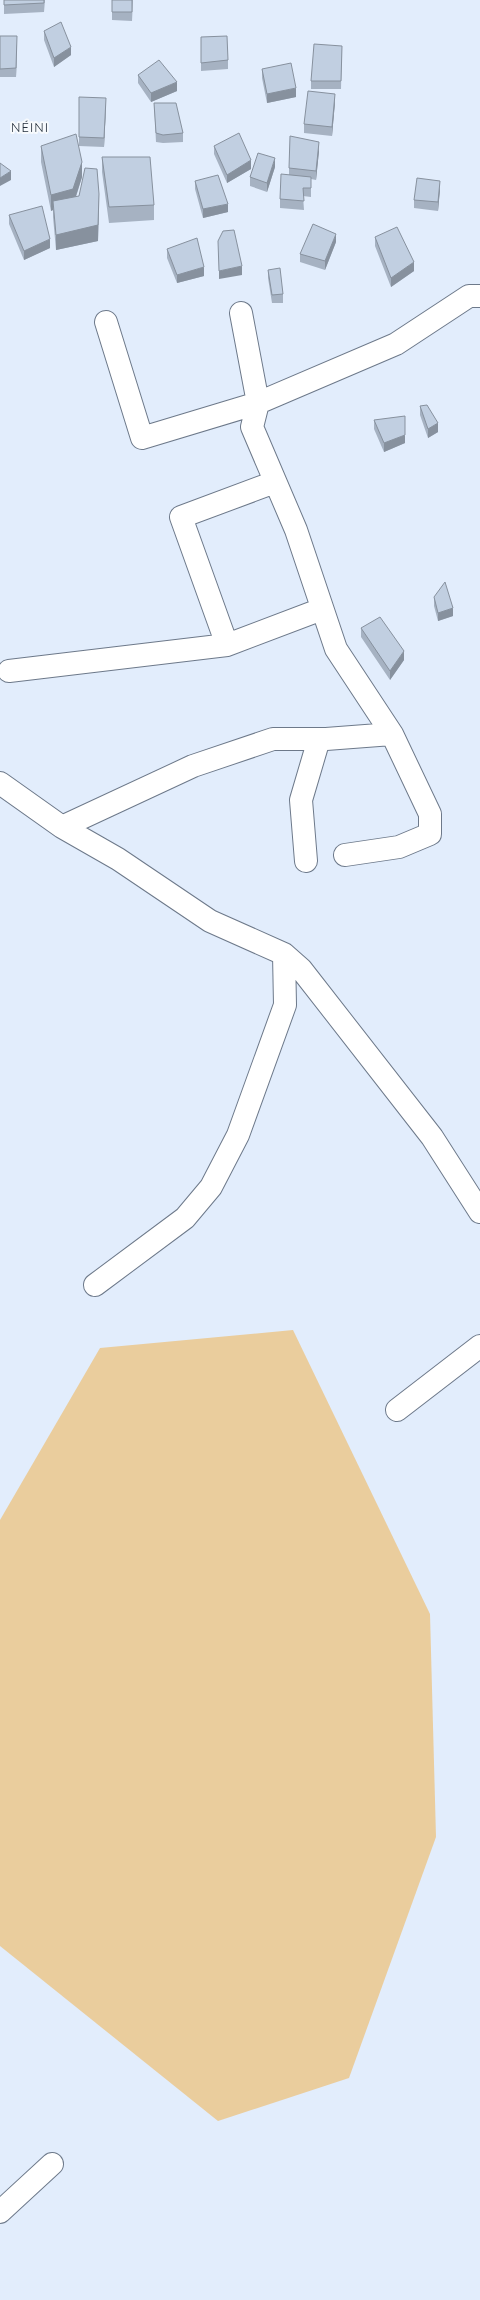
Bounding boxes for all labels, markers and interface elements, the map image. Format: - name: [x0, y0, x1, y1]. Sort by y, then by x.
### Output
- district label: NÉINI: [11, 119, 49, 135]

